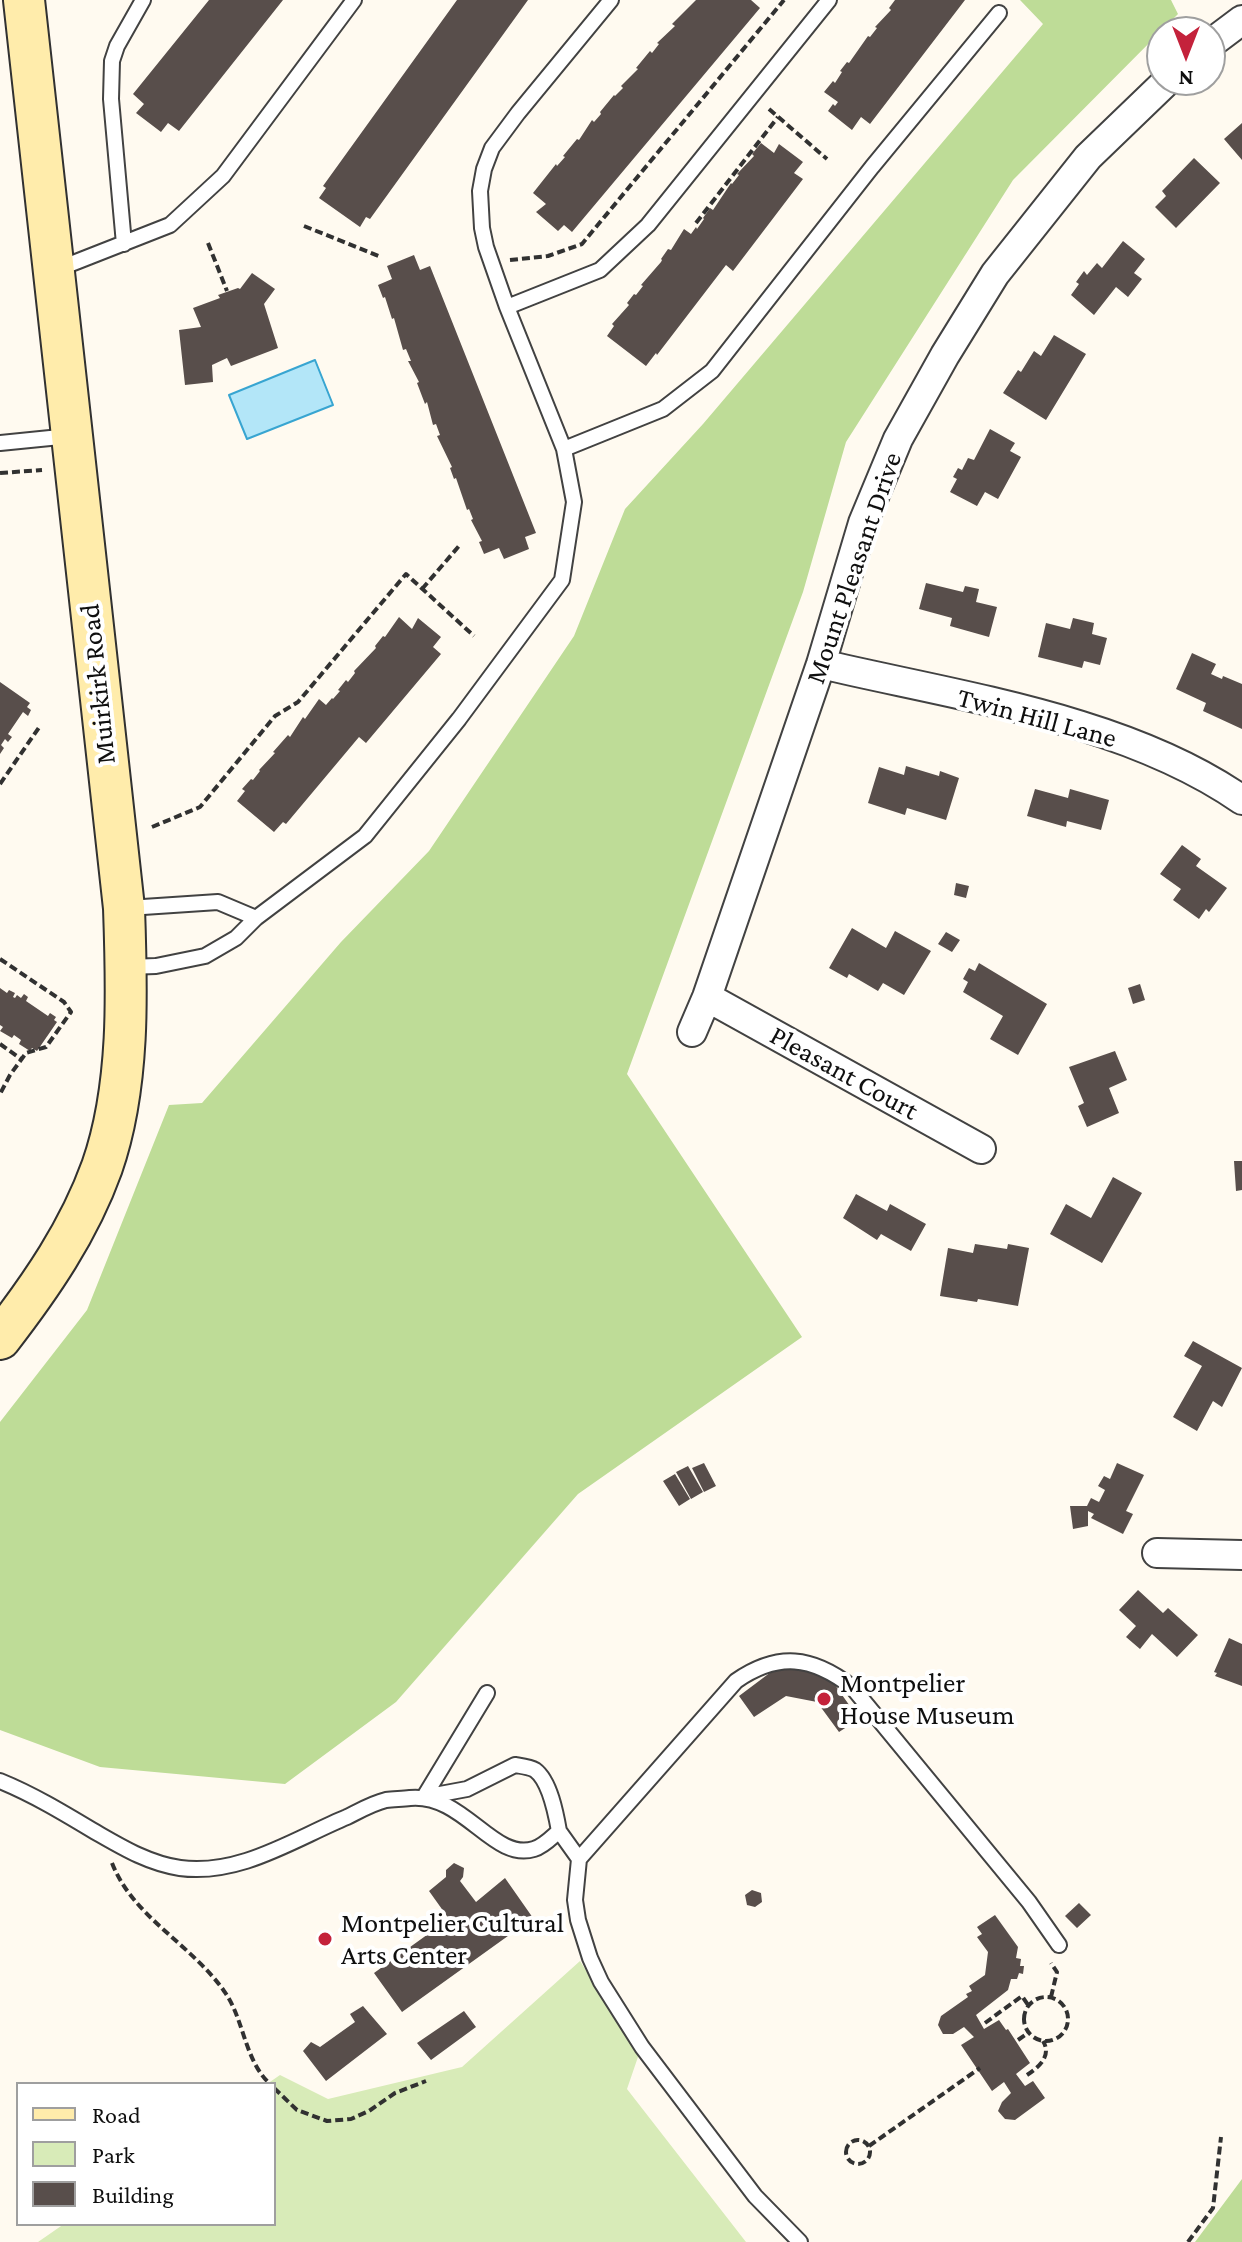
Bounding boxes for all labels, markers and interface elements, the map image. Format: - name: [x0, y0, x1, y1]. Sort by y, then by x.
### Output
- north arrow: [1146, 16, 1226, 96]
- text: N: [1179, 66, 1194, 91]
- street label: Mount Pleasant Drive: [799, 448, 909, 688]
- street label: Muirkirk Road: [73, 602, 123, 766]
- street label: Twin Hill Lane: [954, 681, 1120, 755]
- street label: Pleasant Court: [764, 1018, 924, 1128]
- place label: Montpelier House Museum: [840, 1666, 1014, 1732]
- marker: Montpelier House Museum: [815, 1690, 833, 1708]
- place label: Montpelier Cultural Arts Center: [341, 1906, 564, 1972]
- marker: Montpelier Cultural Arts Center: [316, 1930, 334, 1948]
- legend: [16, 2082, 276, 2226]
- text: Road: [92, 2101, 141, 2128]
- text: Park: [92, 2141, 135, 2168]
- text: Building: [92, 2181, 174, 2208]

